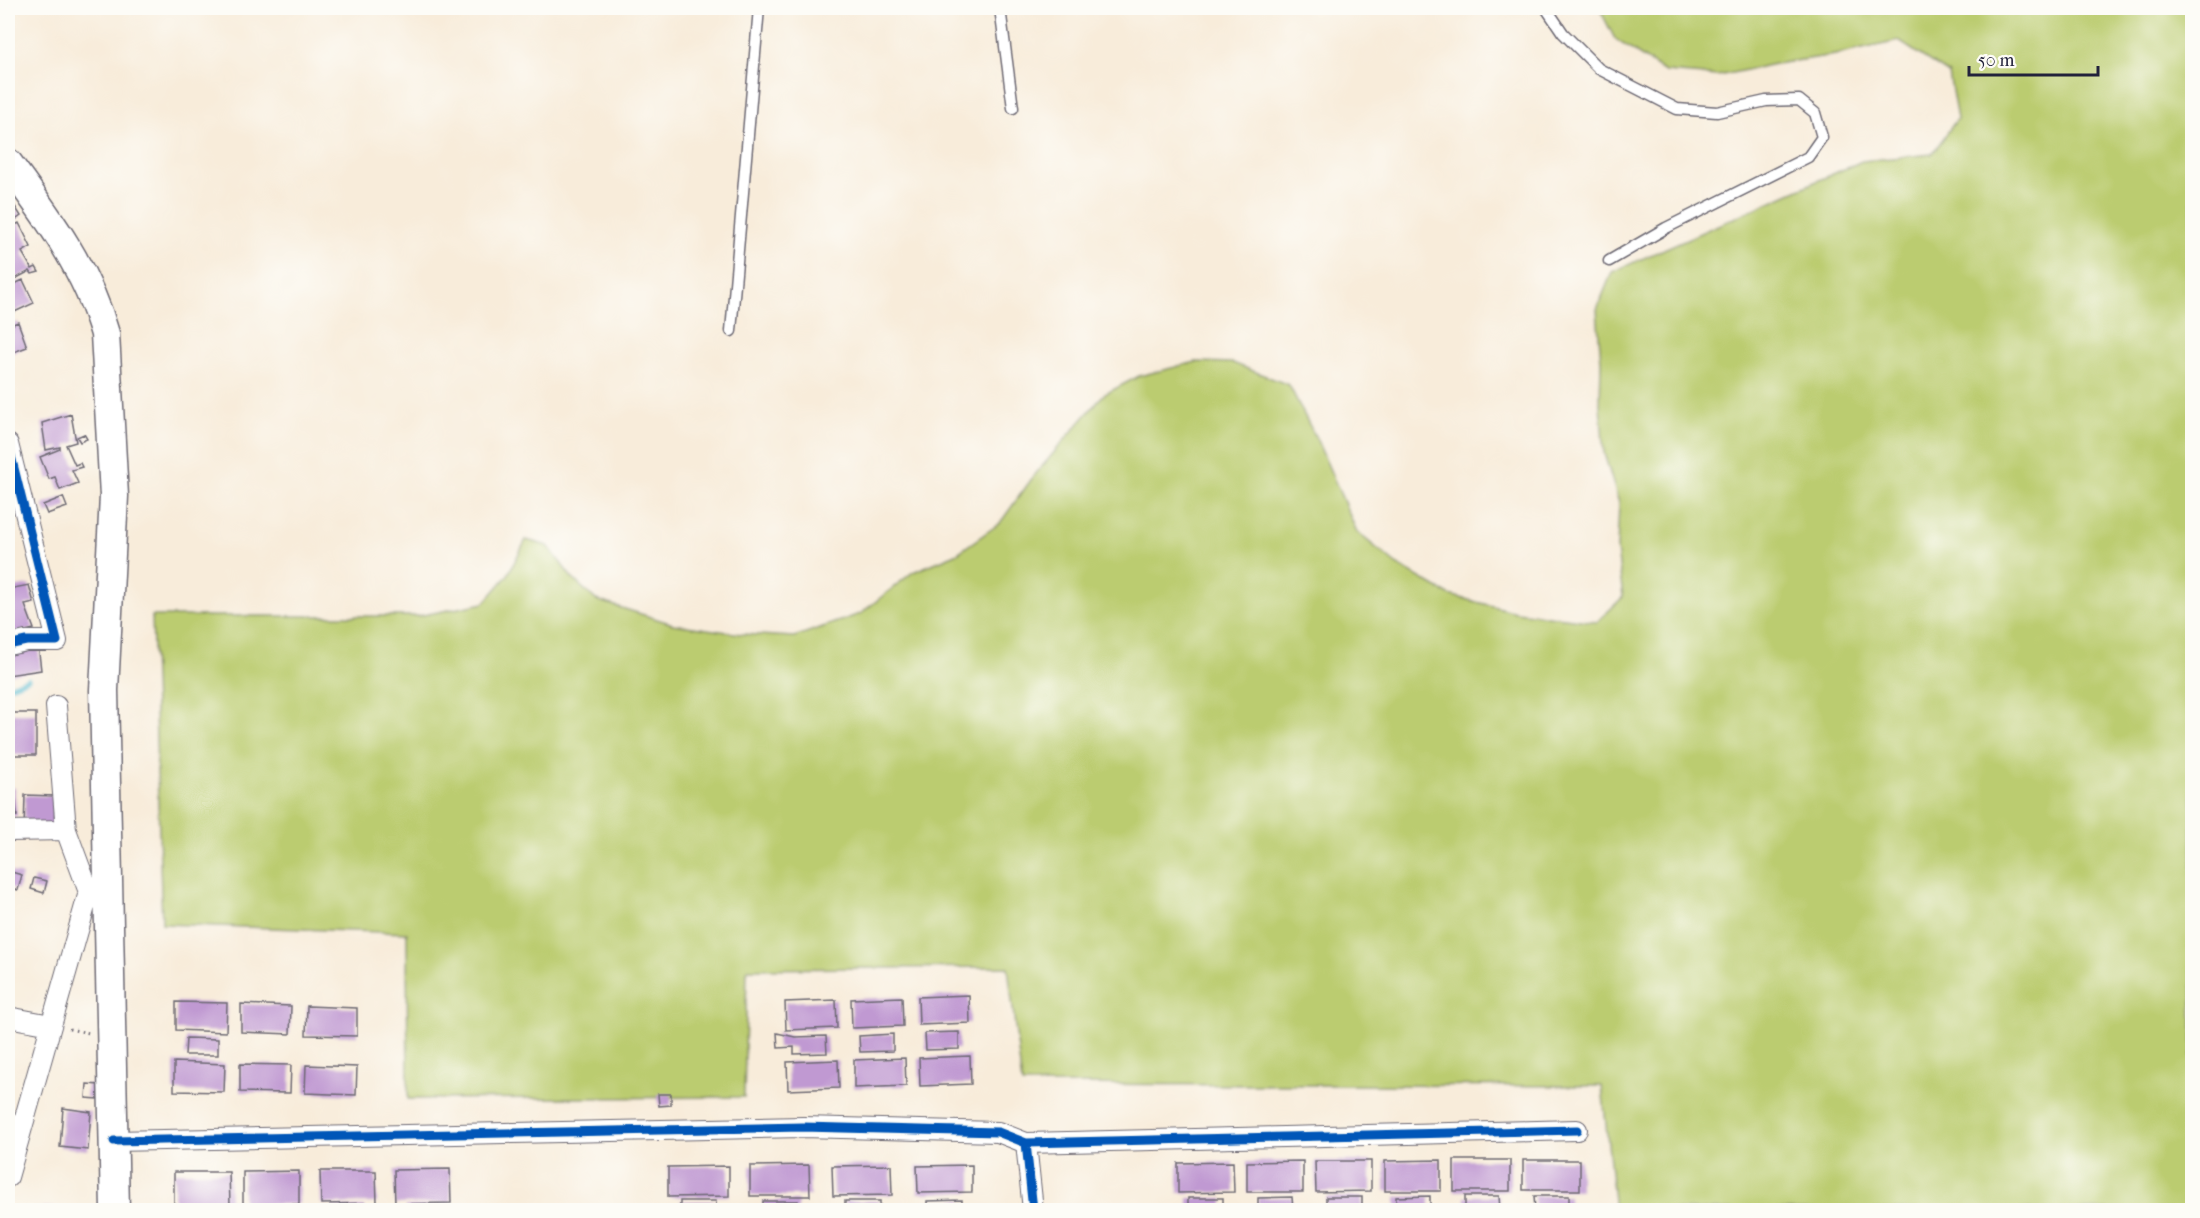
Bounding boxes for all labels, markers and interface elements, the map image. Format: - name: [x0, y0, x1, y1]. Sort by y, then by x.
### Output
- scale bar: [1969, 39, 2098, 77]
- text: 50 m: [1978, 50, 2015, 71]

